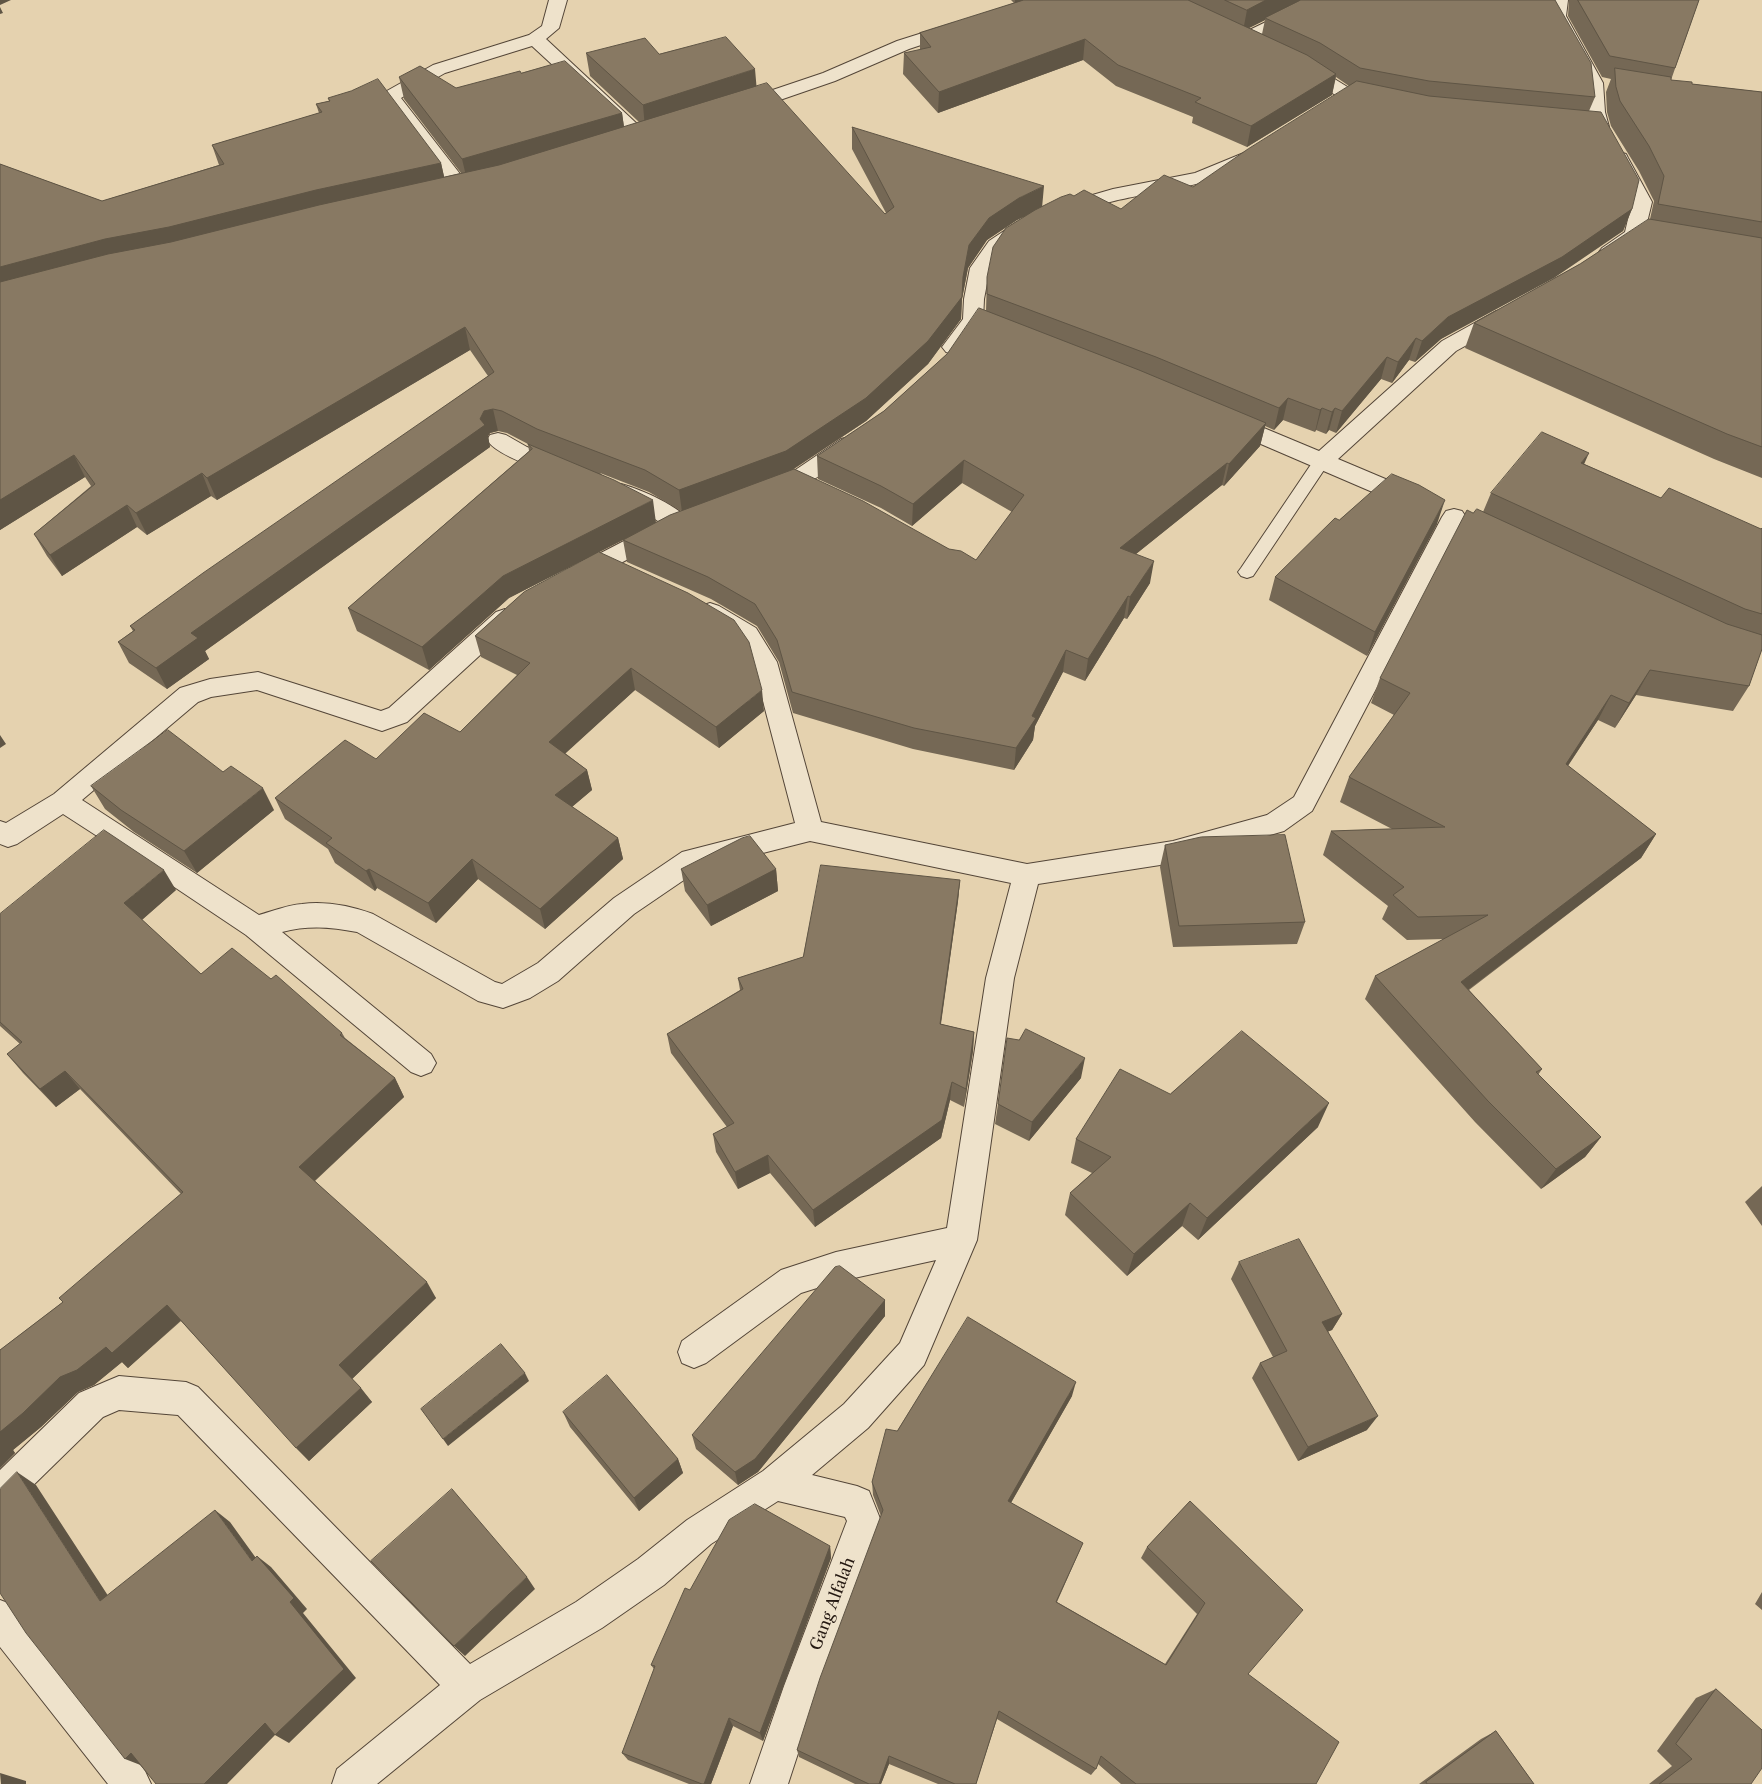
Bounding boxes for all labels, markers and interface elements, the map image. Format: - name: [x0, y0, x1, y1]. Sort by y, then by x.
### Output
- street label: Gang Alfalah: [806, 1555, 860, 1653]

